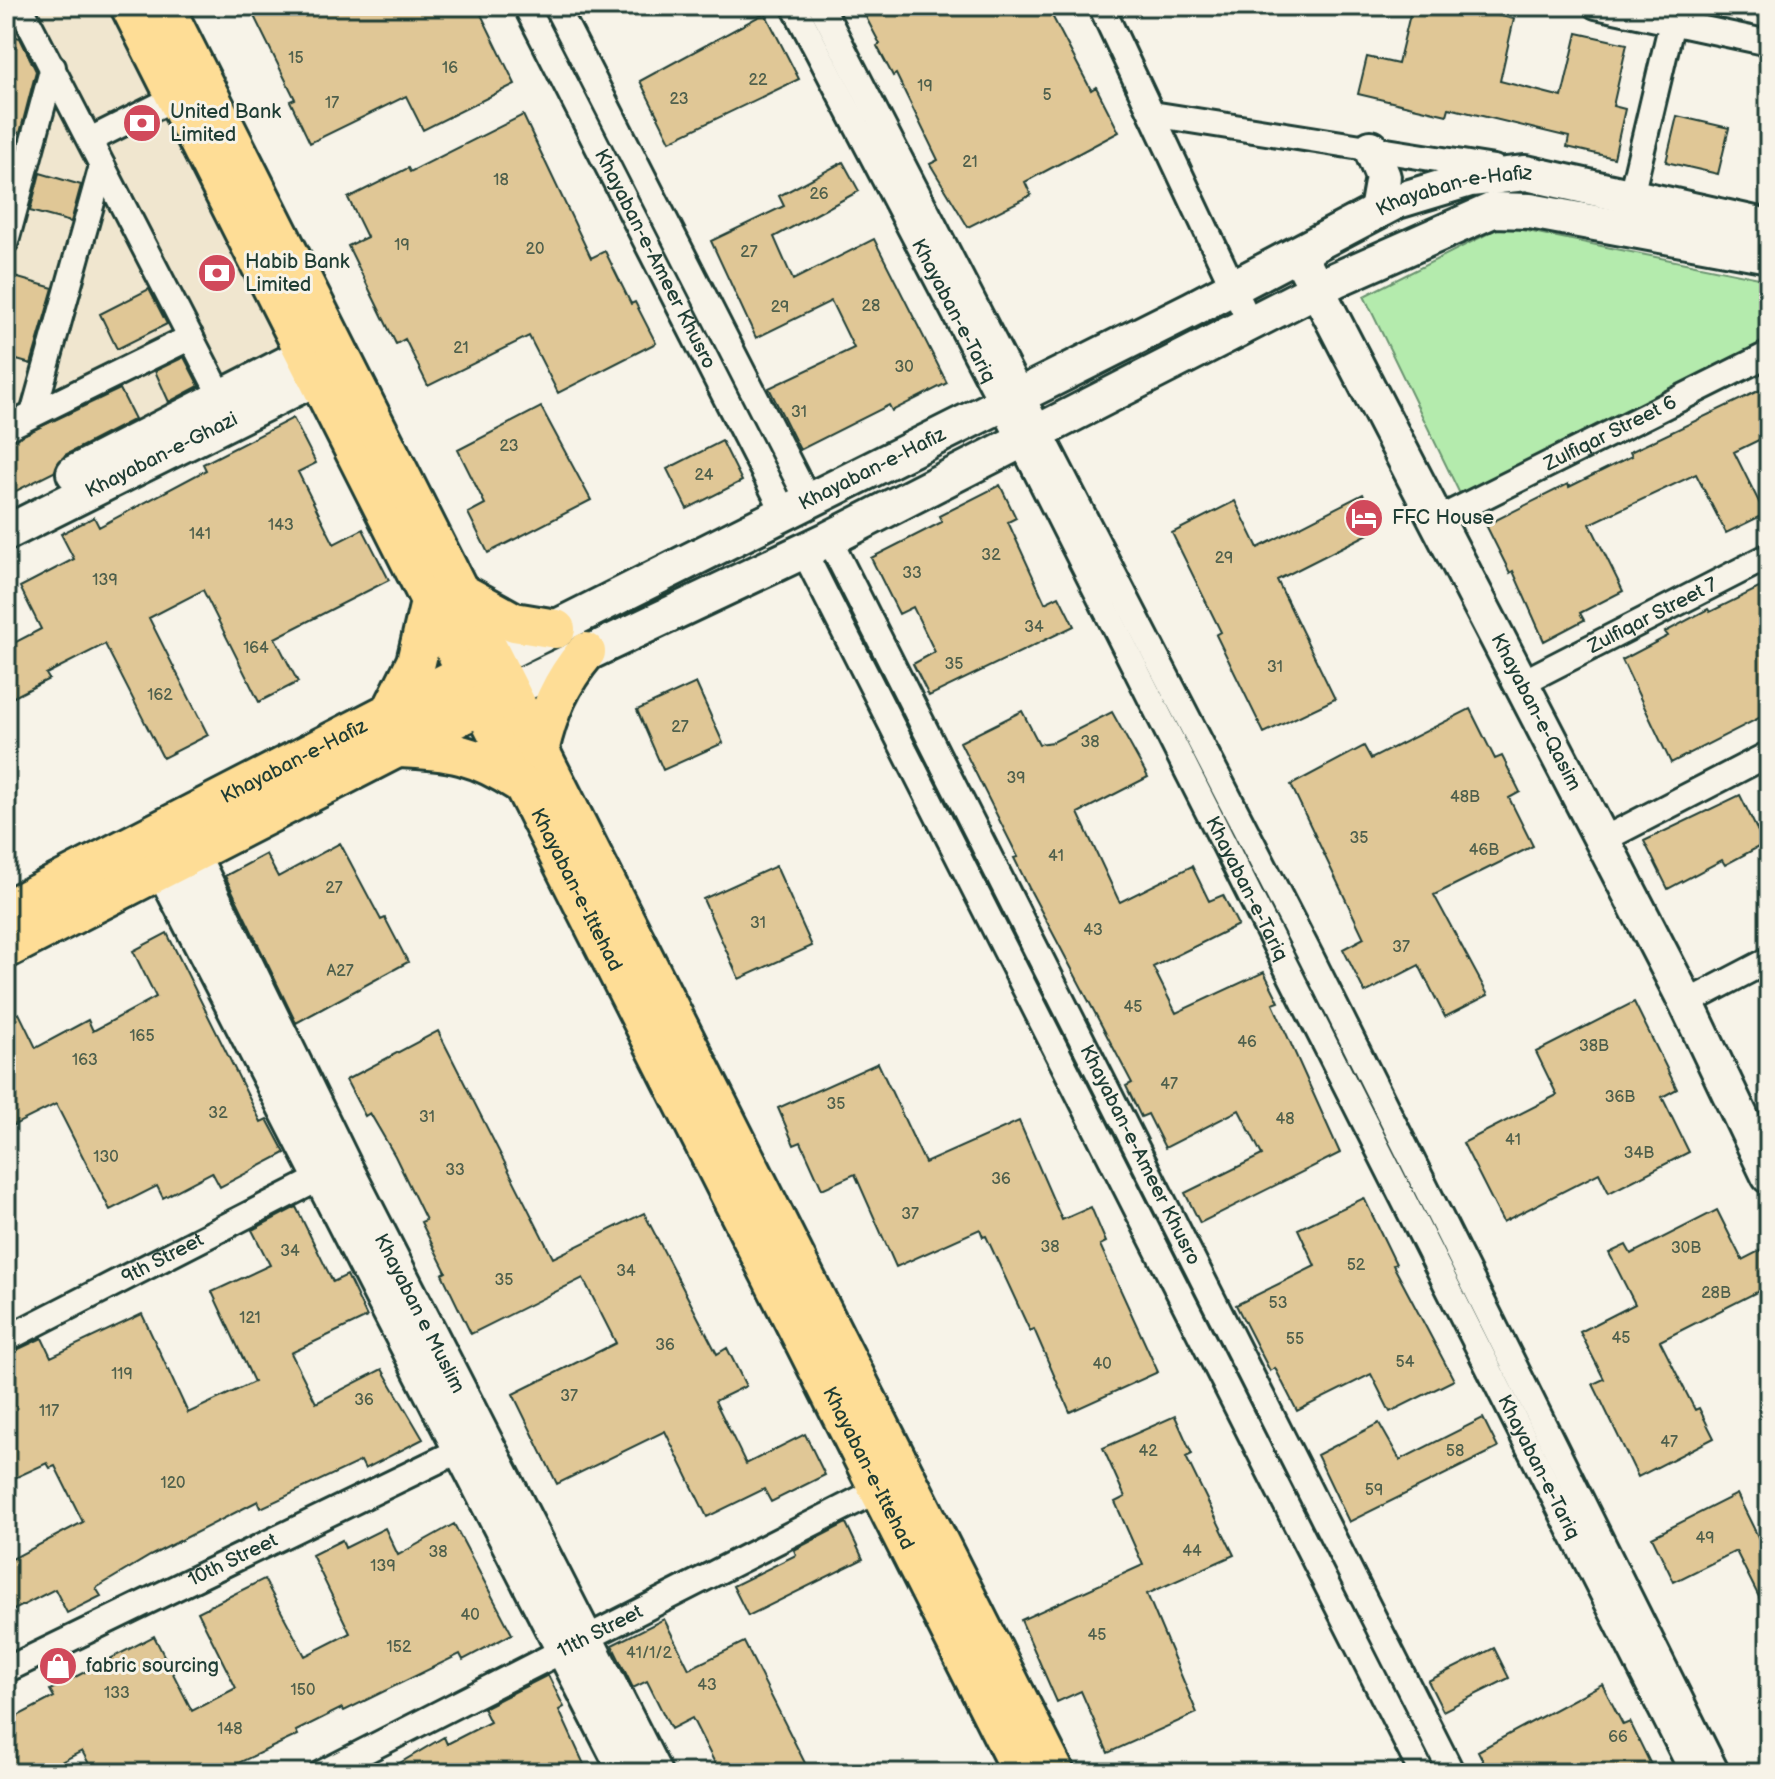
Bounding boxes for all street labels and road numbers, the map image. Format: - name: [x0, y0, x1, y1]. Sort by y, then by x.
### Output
- street label: Khayaban-e-Ameer Khusro: [589, 145, 721, 373]
- street label: Khayaban-e-Hafiz: [1372, 161, 1535, 222]
- street label: Khayaban-e-Tariq: [906, 235, 1001, 387]
- street label: Zulfiqar Street 6: [1539, 390, 1681, 477]
- street label: Khayaban-e-Ghazi: [82, 407, 242, 503]
- street label: Khayaban-e-Hafiz: [795, 422, 950, 516]
- street label: Zulfiqar Street 7: [1583, 572, 1722, 659]
- street label: Khayaban-e-Qasim: [1485, 629, 1586, 795]
- street label: Khayaban-e-Hafiz: [217, 714, 371, 809]
- street label: Khayaban-e-Ittehad: [525, 804, 627, 975]
- street label: Khayaban-e-Tariq: [1200, 812, 1293, 965]
- street label: Khayaban-e-Ameer Khusro: [1074, 1041, 1206, 1269]
- street label: 9th Street: [118, 1228, 208, 1290]
- street label: Khayaban e Muslim: [369, 1230, 470, 1397]
- street label: Khayaban-e-Ittehad: [817, 1383, 919, 1554]
- street label: Khayaban-e-Tariq: [1492, 1391, 1585, 1543]
- street label: 10th Street: [184, 1528, 282, 1592]
- street label: 11th Street: [553, 1600, 647, 1663]

